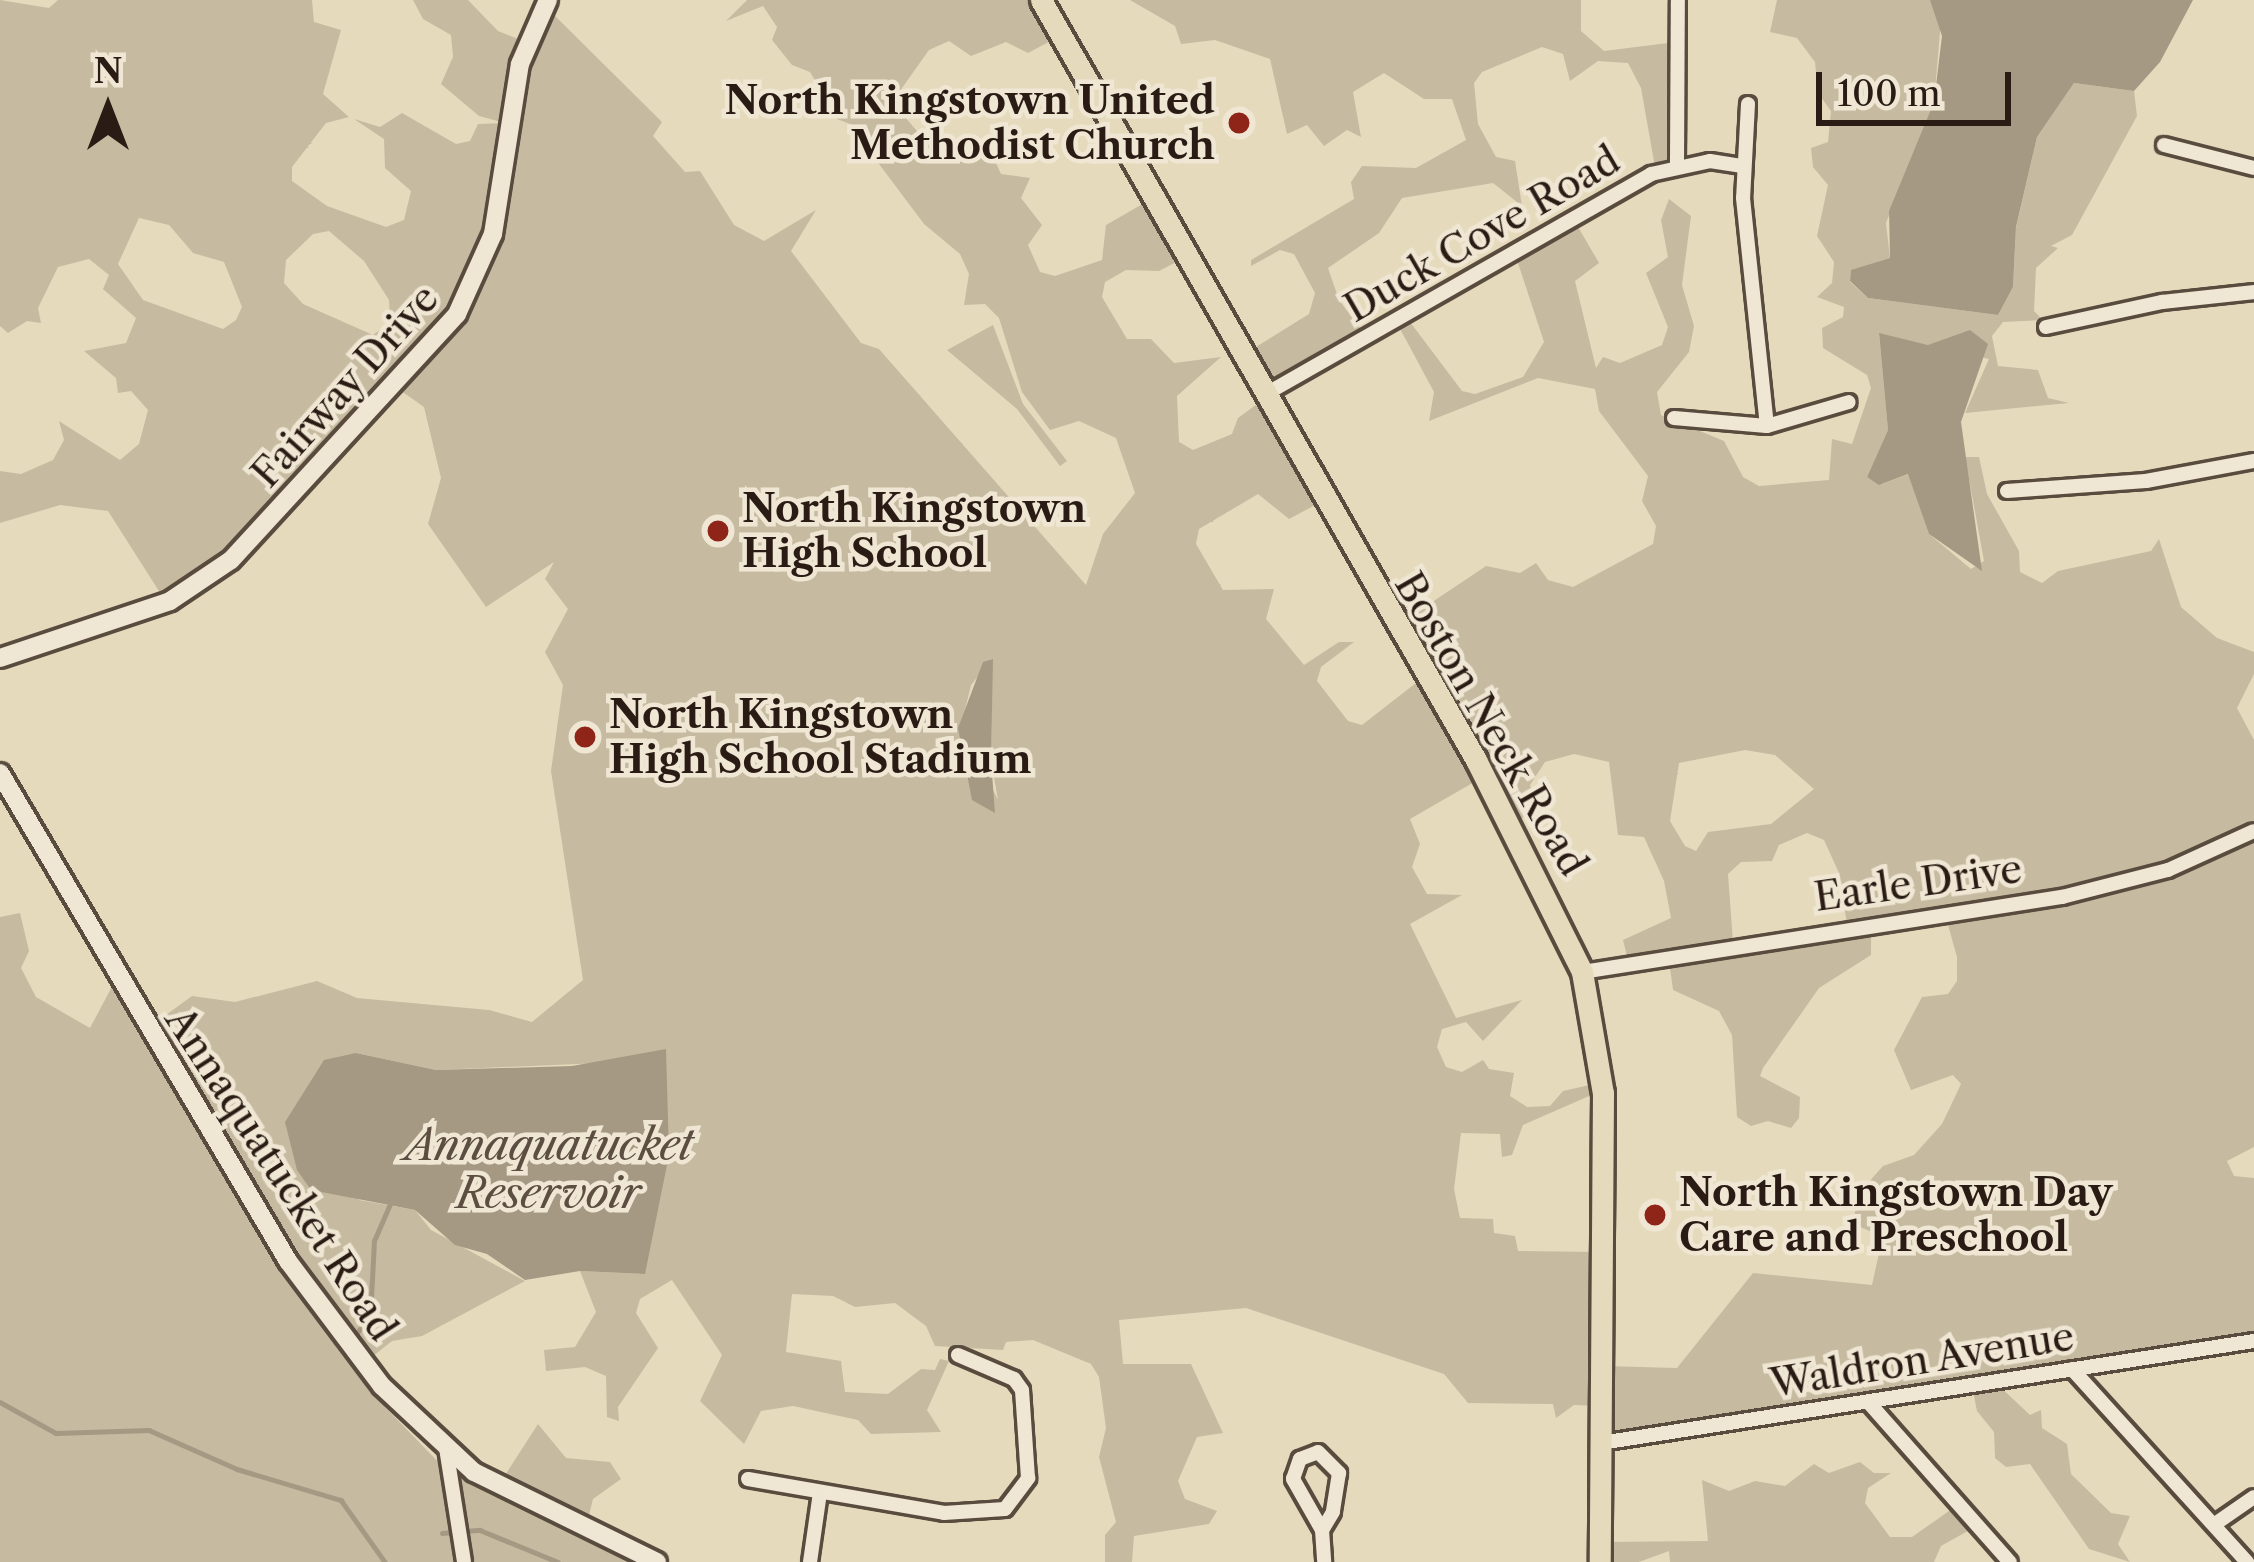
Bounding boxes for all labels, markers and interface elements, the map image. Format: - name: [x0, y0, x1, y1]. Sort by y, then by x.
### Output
- north arrow: [48, 48, 168, 168]
- scale bar: [1822, 48, 2017, 122]
- text: N: [94, 51, 122, 92]
- text: 100 m: [1837, 71, 1941, 115]
- place label: North Kingstown United Methodist Church: [725, 78, 1215, 169]
- marker: North Kingstown United Methodist Church: [1226, 110, 1252, 136]
- street label: Duck Cove Road: [1336, 136, 1628, 332]
- street label: Fairway Drive: [242, 275, 448, 497]
- place label: North Kingstown High School: [742, 486, 1086, 577]
- marker: North Kingstown High School: [705, 518, 731, 544]
- street label: Boston Neck Road: [1385, 564, 1597, 884]
- place label: North Kingstown High School Stadium: [609, 692, 1032, 783]
- marker: North Kingstown High School Stadium: [572, 724, 598, 750]
- street label: Earle Drive: [1811, 845, 2025, 921]
- street label: Annaquatucket Road: [156, 998, 406, 1350]
- water label: Annaquatucket Reservoir: [405, 1120, 693, 1218]
- place label: North Kingstown Day Care and Preschool: [1679, 1170, 2112, 1261]
- marker: North Kingstown Day Care and Preschool: [1642, 1202, 1668, 1228]
- street label: Waldron Avenue: [1766, 1313, 2078, 1407]

